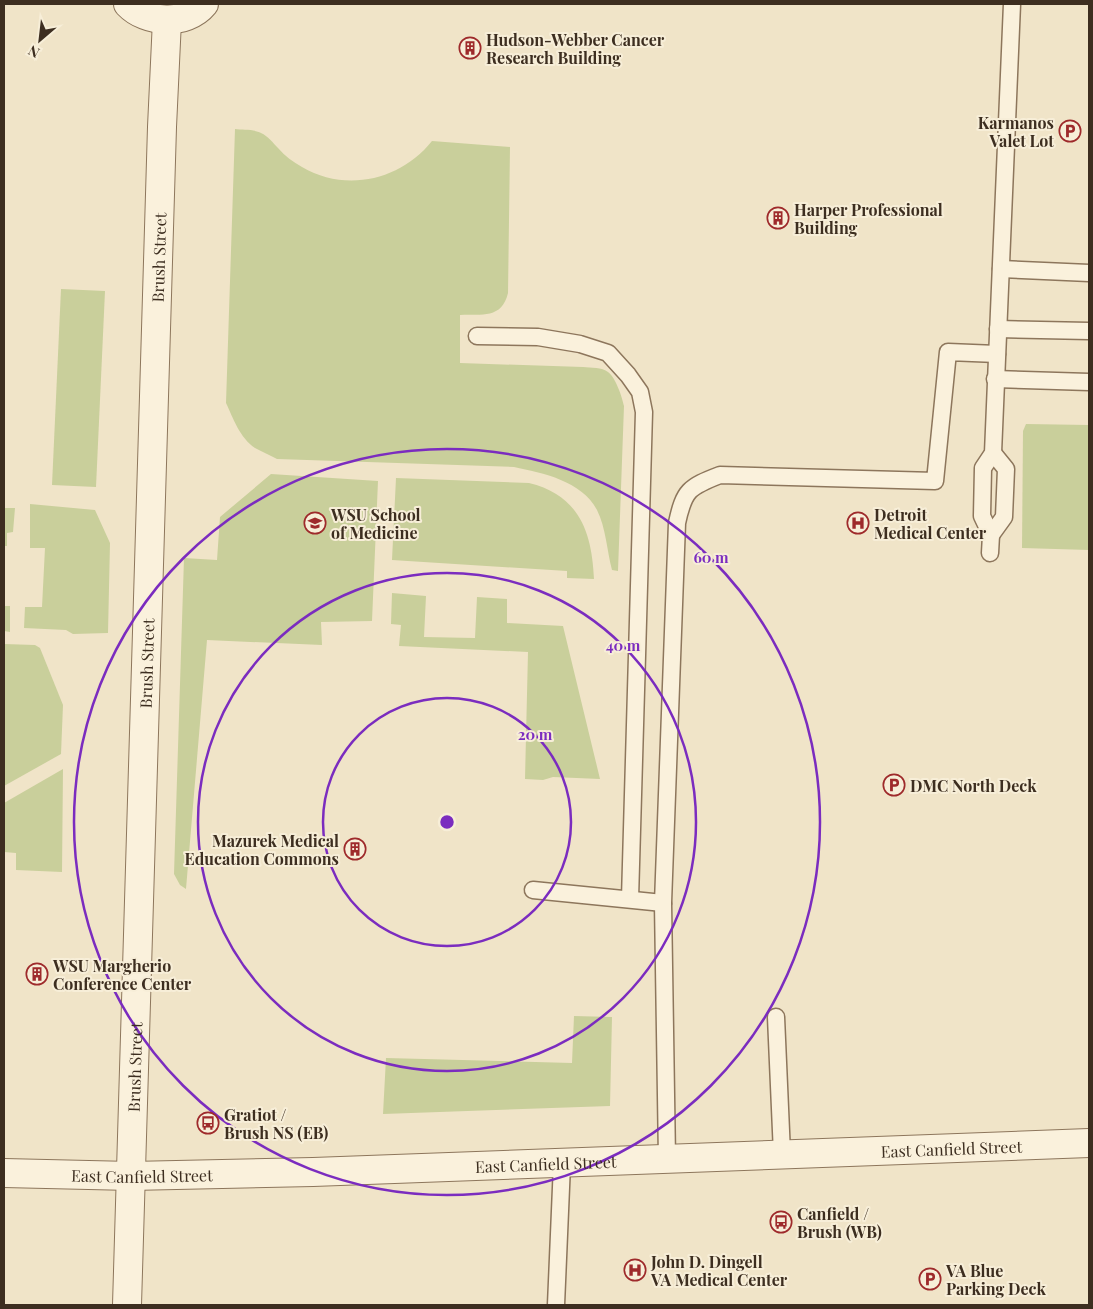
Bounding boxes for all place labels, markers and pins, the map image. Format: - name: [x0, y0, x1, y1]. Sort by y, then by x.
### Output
- place label: Hudson-Webber Cancer Research Building: [486, 29, 665, 68]
- building icon: Hudson-Webber Cancer Research Building: [458, 36, 482, 60]
- place label: Karmanos Valet Lot: [978, 112, 1054, 151]
- parking icon: Karmanos Valet Lot: [1058, 119, 1082, 143]
- place label: Harper Professional Building: [794, 199, 943, 238]
- building icon: Harper Professional Building: [766, 206, 790, 230]
- place label: WSU School of Medicine: [330, 504, 421, 543]
- place label: Detroit Medical Center: [874, 504, 987, 543]
- school or university icon: WSU School of Medicine: [303, 511, 327, 535]
- hospital icon: Detroit Medical Center: [846, 511, 870, 535]
- parking icon: DMC North Deck: [882, 773, 906, 797]
- place label: DMC North Deck: [910, 775, 1037, 796]
- centre of rings: [438, 813, 456, 831]
- place label: Mazurek Medical Education Commons: [185, 830, 339, 869]
- building icon: Mazurek Medical Education Commons: [343, 837, 367, 861]
- place label: WSU Margherio Conference Center: [52, 955, 192, 994]
- building icon: WSU Margherio Conference Center: [25, 962, 49, 986]
- place label: Gratiot / Brush NS (EB): [224, 1104, 328, 1143]
- bus stop icon: Gratiot / Brush NS (EB): [196, 1111, 220, 1135]
- place label: Canfield / Brush (WB): [797, 1203, 882, 1242]
- bus stop icon: Canfield / Brush (WB): [769, 1210, 793, 1234]
- place label: John D. Dingell VA Medical Center: [650, 1251, 788, 1290]
- hospital icon: John D. Dingell VA Medical Center: [623, 1258, 647, 1282]
- place label: VA Blue Parking Deck: [945, 1260, 1047, 1299]
- parking icon: VA Blue Parking Deck: [918, 1267, 942, 1291]

